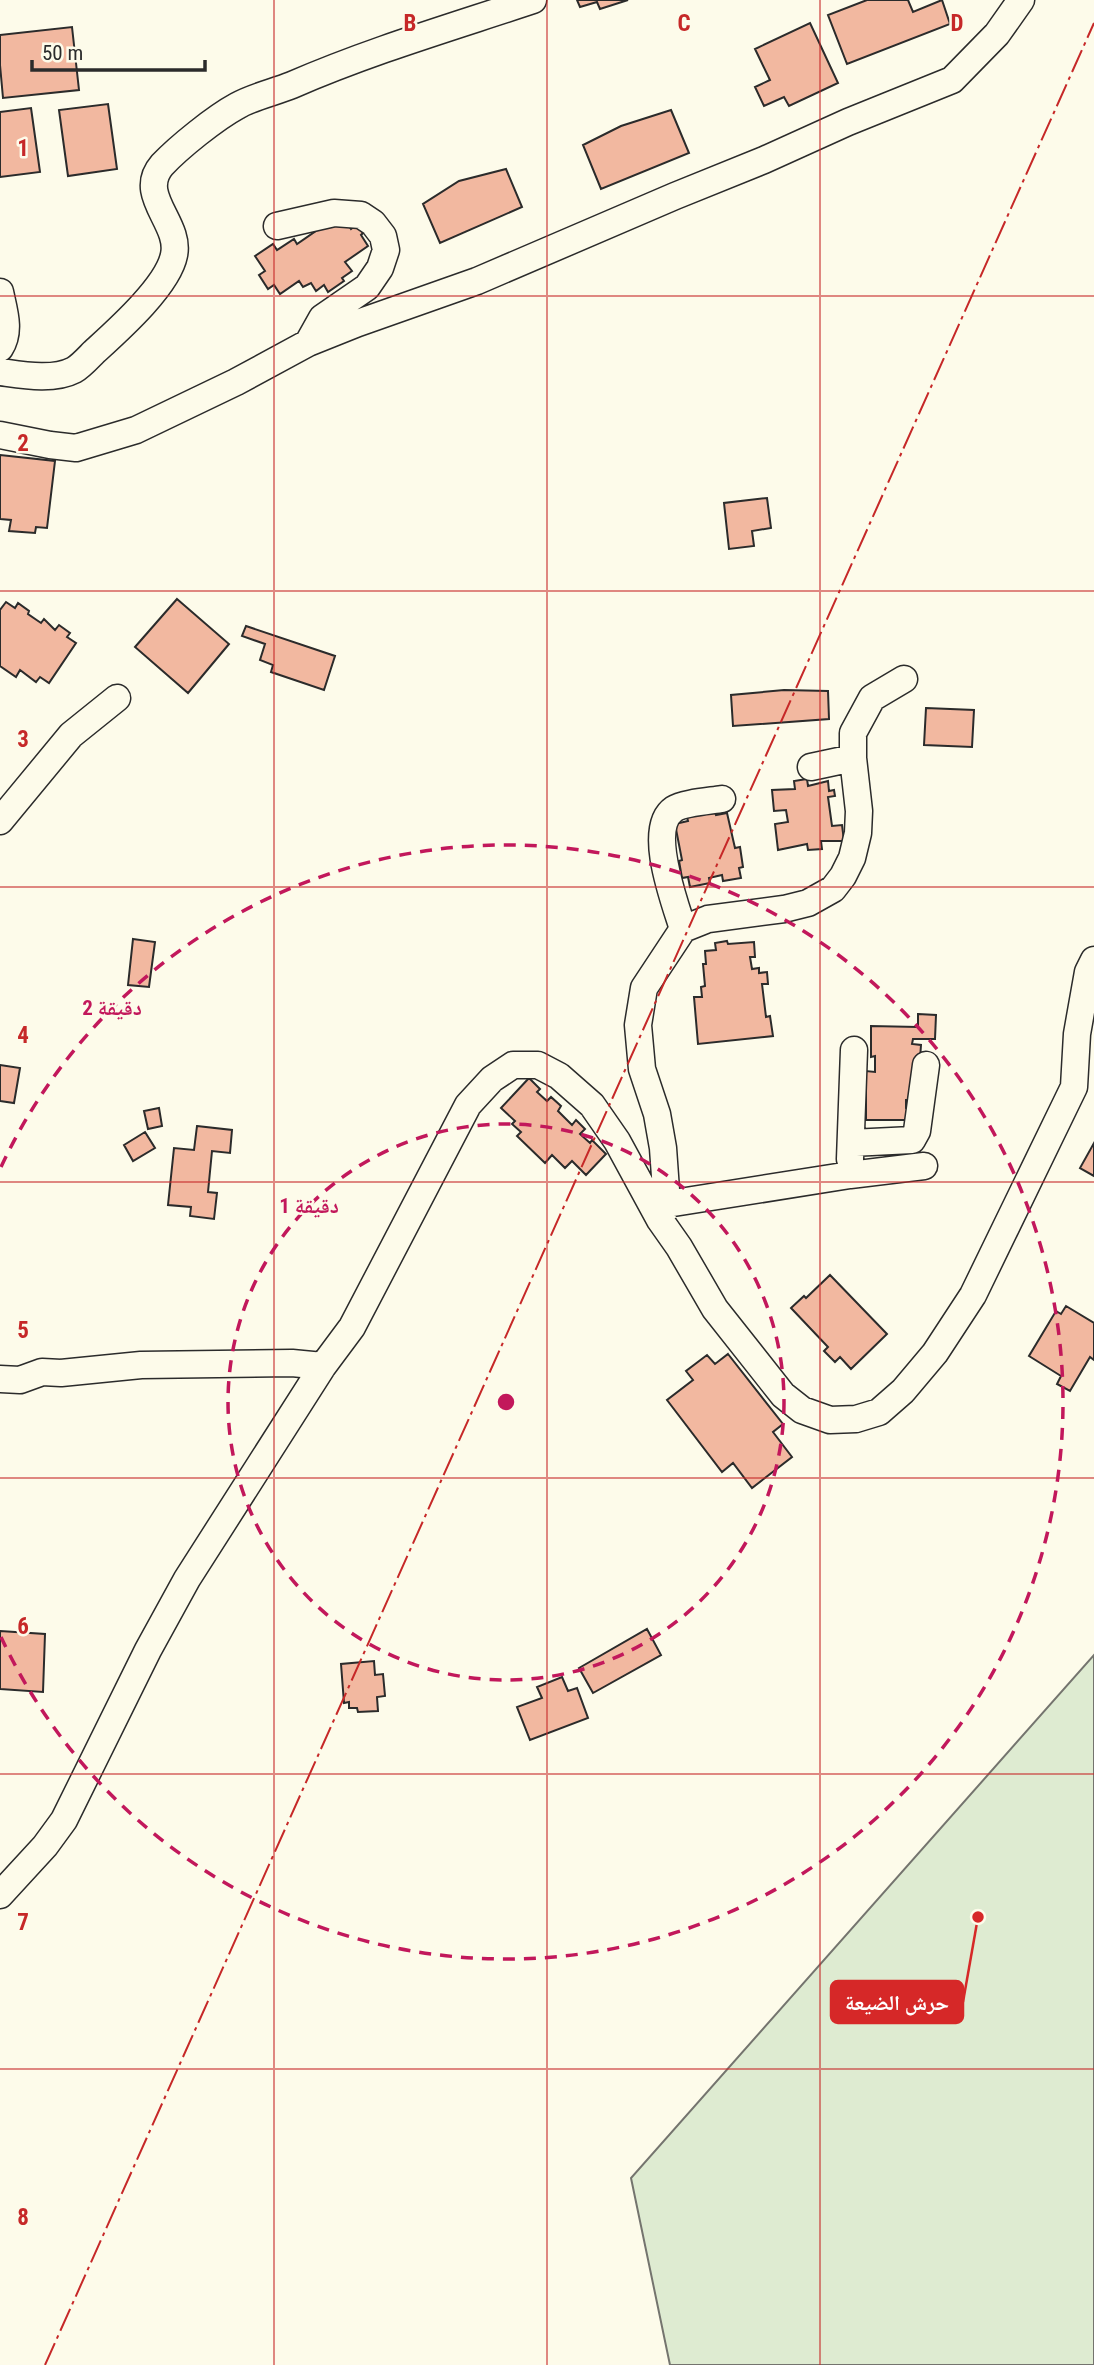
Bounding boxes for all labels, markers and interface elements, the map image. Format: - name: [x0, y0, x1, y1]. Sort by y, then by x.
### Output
- text: B: [404, 10, 416, 37]
- text: C: [677, 10, 691, 37]
- text: D: [951, 10, 964, 37]
- scale bar: [32, 28, 205, 72]
- text: 50 m: [42, 41, 83, 65]
- text: 1: [17, 135, 29, 162]
- text: 2: [17, 430, 29, 457]
- text: 3: [17, 726, 29, 753]
- text: 2 دقيقة: [82, 996, 142, 1020]
- text: 4: [17, 1022, 29, 1049]
- text: 1 دقيقة: [279, 1194, 339, 1218]
- text: 5: [17, 1317, 29, 1344]
- centre of rings: [494, 1390, 518, 1414]
- text: 6: [17, 1613, 29, 1640]
- text: 7: [17, 1909, 29, 1936]
- callout: حرش الضيعة: [831, 1981, 963, 2023]
- text: حرش الضيعة: [845, 1991, 949, 2016]
- text: 8: [17, 2204, 29, 2231]

